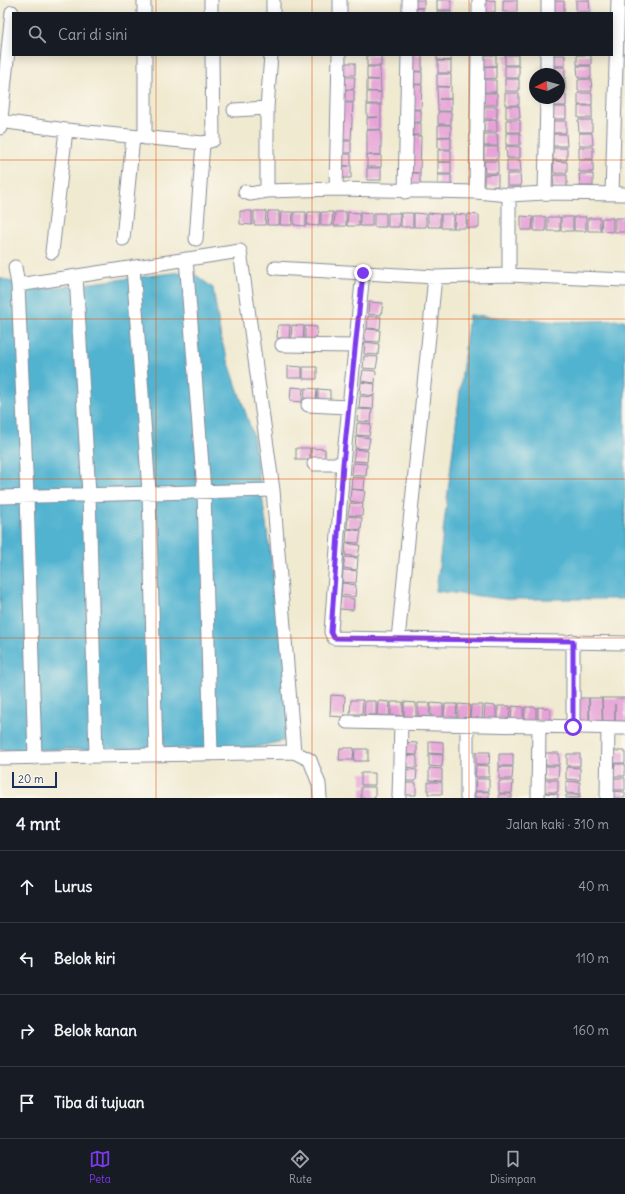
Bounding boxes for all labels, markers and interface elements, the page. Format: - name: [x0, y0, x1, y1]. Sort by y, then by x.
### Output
- search box: [12, 12, 613, 56]
- icon: search: [26, 23, 48, 45]
- text: Cari di sini: [58, 25, 127, 44]
- north arrow: [529, 68, 565, 104]
- route end: [354, 264, 372, 282]
- route start: [564, 718, 582, 736]
- scale bar: [12, 770, 57, 789]
- text: 20 m: [18, 772, 44, 786]
- text: 4 mnt: [16, 813, 60, 835]
- text: Jalan kaki · 310 m: [506, 816, 609, 833]
- icon: ahead: [16, 876, 38, 898]
- text: Lurus: [54, 877, 92, 896]
- text: 40 m: [578, 878, 609, 895]
- icon: left: [16, 948, 38, 970]
- text: Belok kiri: [54, 949, 115, 968]
- text: 110 m: [576, 950, 609, 967]
- icon: right: [16, 1020, 38, 1042]
- text: Belok kanan: [54, 1021, 137, 1040]
- text: 160 m: [573, 1022, 609, 1039]
- icon: arrive: [16, 1092, 38, 1114]
- text: Tiba di tujuan: [54, 1093, 144, 1112]
- tab: Peta: [89, 1148, 111, 1186]
- tab: Rute: [289, 1148, 312, 1186]
- tab: Disimpan: [490, 1148, 536, 1186]

